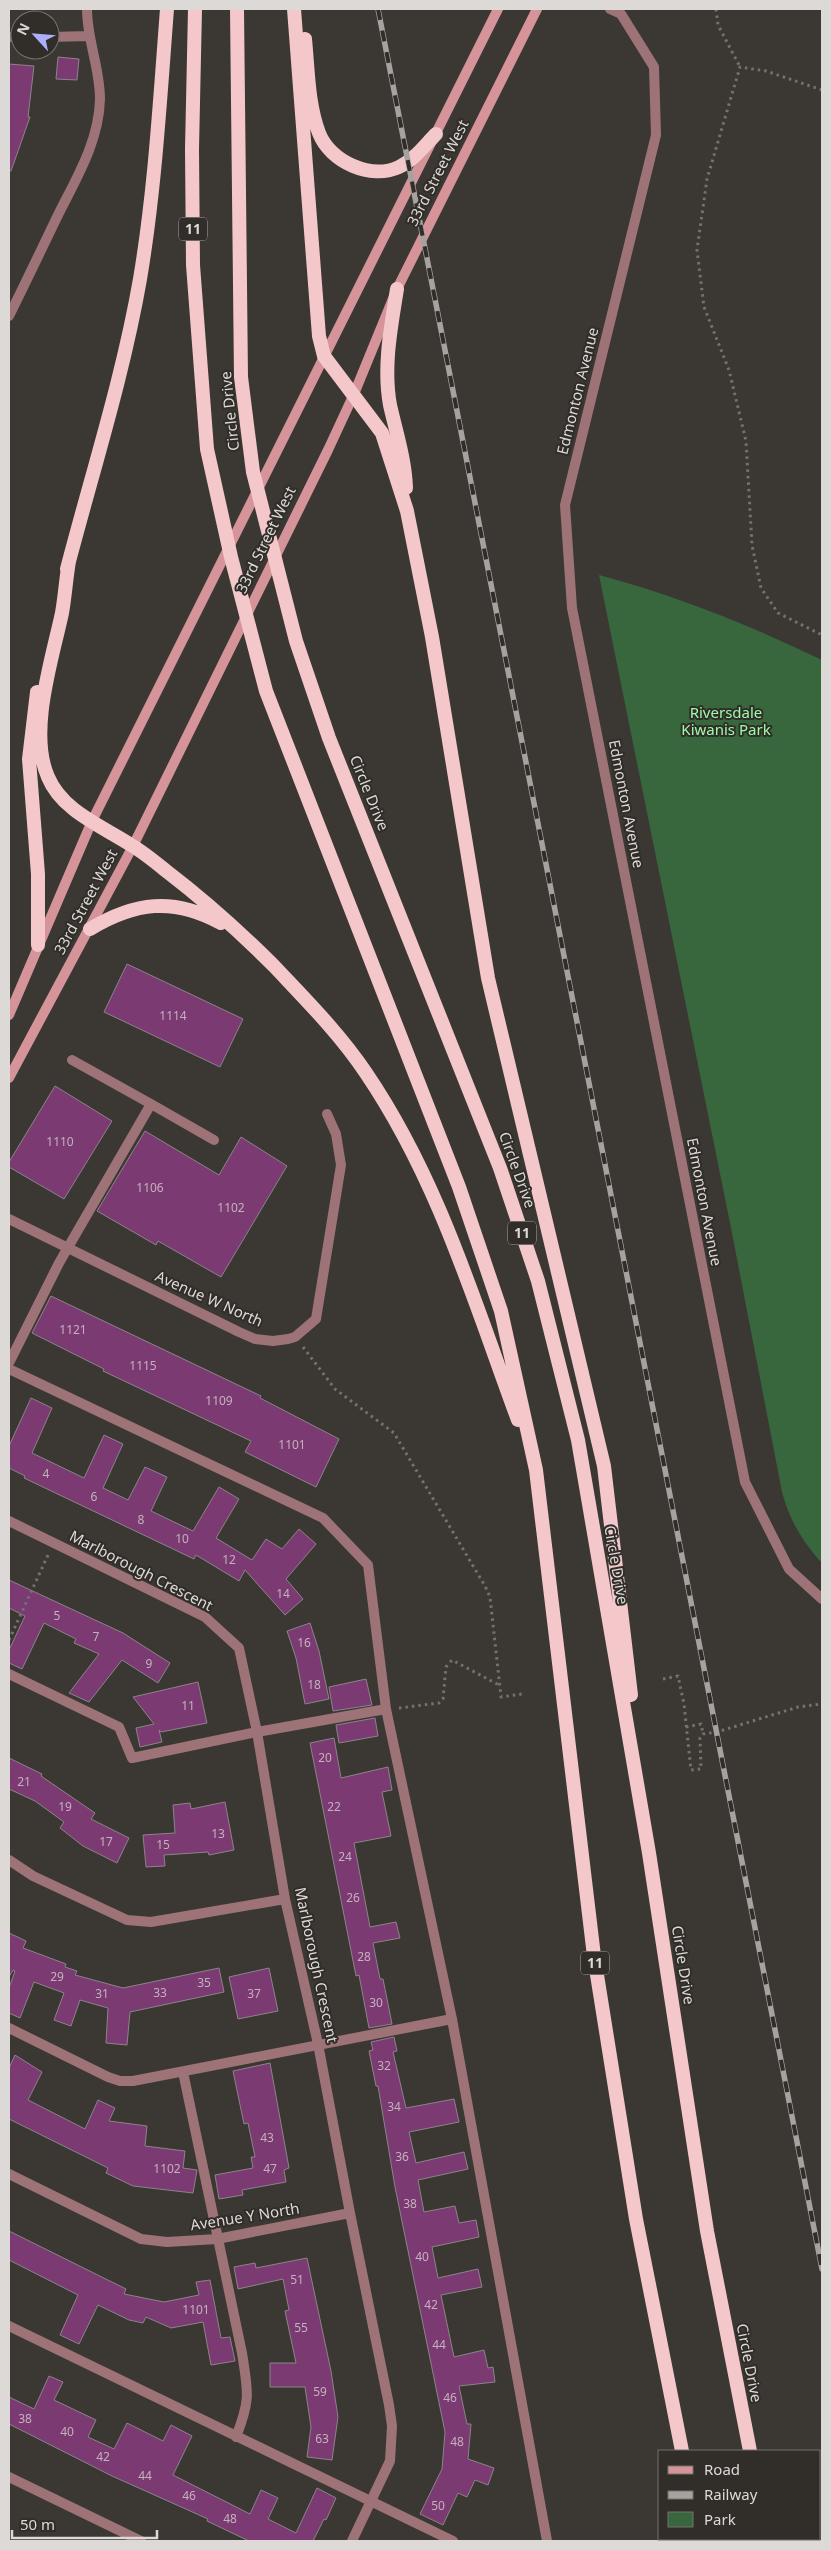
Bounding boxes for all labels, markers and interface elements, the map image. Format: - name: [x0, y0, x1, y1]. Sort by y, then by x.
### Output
- north arrow: [10, 10, 60, 60]
- text: N: [12, 20, 34, 38]
- street label: 33rd Street West: [402, 116, 473, 229]
- road number: 11: [179, 218, 207, 240]
- street label: Edmonton Avenue: [552, 325, 602, 456]
- street label: Circle Drive: [215, 370, 243, 452]
- street label: 33rd Street West: [231, 482, 300, 596]
- park label: Riversdale Kiwanis Park: [681, 702, 771, 739]
- street label: Edmonton Avenue: [605, 738, 649, 870]
- street label: Circle Drive: [346, 752, 394, 833]
- street label: 33rd Street West: [49, 845, 122, 958]
- house number: 1114: [159, 1007, 187, 1024]
- street label: Circle Drive: [495, 1129, 541, 1211]
- house number: 1110: [46, 1133, 74, 1150]
- street label: Edmonton Avenue: [683, 1136, 727, 1268]
- house number: 1106: [136, 1179, 164, 1196]
- house number: 1102: [217, 1199, 245, 1216]
- road number: 11: [508, 1222, 536, 1244]
- street label: Avenue W North: [152, 1265, 266, 1331]
- house number: 1121: [59, 1321, 87, 1338]
- house number: 1115: [129, 1357, 157, 1374]
- house number: 1109: [205, 1392, 233, 1409]
- house number: 1101: [278, 1436, 306, 1453]
- house number: 4: [43, 1465, 50, 1482]
- house number: 6: [91, 1488, 98, 1505]
- house number: 8: [138, 1511, 145, 1528]
- street label: Circle Drive: [600, 1524, 634, 1606]
- street label: Marlborough Crescent: [66, 1525, 217, 1615]
- house number: 10: [175, 1530, 189, 1547]
- house number: 12: [222, 1551, 236, 1568]
- house number: 14: [276, 1585, 290, 1602]
- house number: 5: [54, 1607, 61, 1624]
- house number: 7: [93, 1628, 100, 1645]
- house number: 16: [297, 1634, 311, 1651]
- house number: 9: [146, 1655, 153, 1672]
- house number: 18: [307, 1676, 321, 1693]
- house number: 11: [181, 1697, 195, 1714]
- house number: 20: [318, 1749, 332, 1766]
- house number: 21: [17, 1773, 31, 1790]
- house number: 19: [58, 1798, 72, 1815]
- house number: 22: [327, 1798, 341, 1815]
- house number: 13: [211, 1825, 225, 1842]
- house number: 17: [99, 1833, 113, 1850]
- house number: 15: [156, 1836, 170, 1853]
- house number: 24: [338, 1848, 352, 1865]
- street label: Marlborough Crescent: [291, 1885, 343, 2045]
- house number: 26: [346, 1889, 360, 1906]
- street label: Circle Drive: [668, 1924, 700, 2006]
- house number: 28: [357, 1948, 371, 1965]
- road number: 11: [581, 1952, 609, 1975]
- house number: 29: [50, 1968, 64, 1985]
- house number: 35: [197, 1974, 211, 1991]
- house number: 33: [153, 1984, 167, 2001]
- house number: 31: [95, 1985, 109, 2002]
- house number: 37: [247, 1985, 261, 2002]
- house number: 30: [369, 1994, 383, 2011]
- house number: 32: [377, 2057, 391, 2074]
- house number: 34: [387, 2098, 401, 2115]
- house number: 43: [260, 2129, 274, 2146]
- house number: 36: [395, 2148, 409, 2165]
- house number: 1102: [153, 2160, 181, 2177]
- house number: 47: [263, 2160, 277, 2177]
- house number: 38: [403, 2195, 417, 2212]
- street label: Avenue Y North: [189, 2198, 301, 2235]
- house number: 40: [415, 2248, 429, 2265]
- house number: 51: [290, 2271, 304, 2288]
- house number: 42: [424, 2296, 438, 2313]
- house number: 1101: [182, 2301, 210, 2318]
- house number: 55: [294, 2319, 308, 2336]
- street label: Circle Drive: [733, 2322, 767, 2404]
- house number: 44: [432, 2336, 446, 2353]
- house number: 59: [313, 2383, 327, 2400]
- house number: 46: [443, 2389, 457, 2406]
- house number: 38: [18, 2410, 32, 2427]
- house number: 40: [60, 2423, 74, 2440]
- house number: 63: [315, 2430, 329, 2447]
- house number: 48: [450, 2433, 464, 2450]
- house number: 42: [96, 2448, 110, 2465]
- legend: [658, 2450, 821, 2540]
- text: Road: [704, 2459, 740, 2479]
- house number: 44: [138, 2467, 152, 2484]
- text: Railway: [704, 2484, 758, 2504]
- house number: 46: [182, 2487, 196, 2504]
- house number: 50: [431, 2497, 445, 2514]
- scale bar: [12, 2508, 158, 2540]
- text: Park: [704, 2509, 736, 2529]
- house number: 48: [223, 2510, 237, 2527]
- text: 50 m: [20, 2514, 55, 2534]

